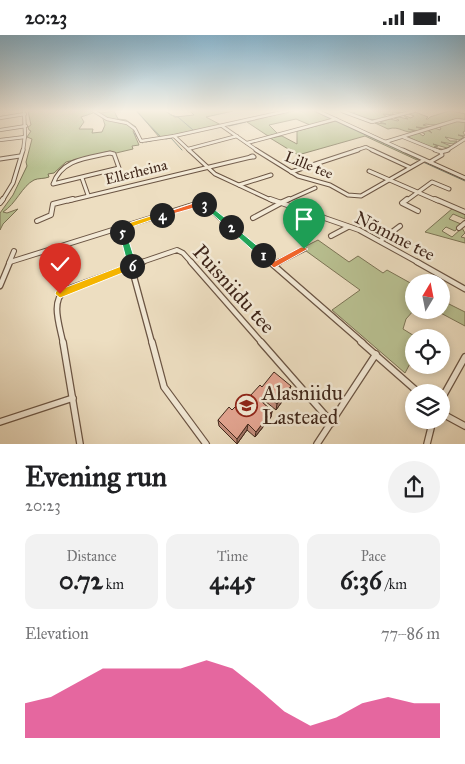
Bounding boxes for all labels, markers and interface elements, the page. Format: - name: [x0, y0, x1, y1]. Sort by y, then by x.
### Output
- text: 20:23: [25, 6, 67, 29]
- street label: Lille tee: [282, 147, 336, 183]
- street label: Ellerheina: [103, 155, 170, 188]
- pin: 3: [192, 191, 216, 217]
- text: 3: [202, 196, 207, 213]
- pin: [283, 198, 325, 249]
- pin: 4: [150, 203, 174, 227]
- icon: arrive: [290, 205, 318, 233]
- street label: Nõmme tee: [351, 206, 439, 266]
- text: 4: [159, 207, 166, 224]
- pin: 2: [218, 215, 244, 239]
- pin: 5: [110, 219, 134, 245]
- text: 2: [228, 219, 235, 236]
- text: 5: [119, 224, 126, 241]
- street label: Puisniidu tee: [187, 239, 281, 339]
- pin: [39, 243, 81, 294]
- pin: 1: [250, 243, 276, 267]
- text: 1: [261, 247, 266, 264]
- icon: check: [46, 250, 74, 278]
- pin: 6: [120, 253, 144, 279]
- text: 6: [129, 258, 136, 275]
- north arrow: [405, 274, 450, 319]
- map controls: [405, 274, 450, 429]
- button: locate: [405, 329, 450, 374]
- place label: Alasniidu Lasteaed: [261, 380, 343, 430]
- button: layers: [405, 384, 450, 429]
- school or university icon: Alasniidu Lasteaed: [234, 393, 258, 417]
- text: Evening run: [25, 459, 167, 494]
- button: share: [388, 461, 440, 513]
- text: 20:23: [25, 496, 61, 515]
- text: Distance: [66, 548, 117, 565]
- text: Time: [217, 548, 248, 565]
- text: Pace: [361, 548, 386, 565]
- text: 0.72: [59, 565, 103, 596]
- text: 4:45: [210, 565, 255, 596]
- text: 6:36: [340, 565, 382, 596]
- text: km: [103, 576, 124, 593]
- text: /km: [382, 576, 407, 593]
- text: Elevation: [25, 624, 89, 643]
- text: 77–86 m: [381, 624, 440, 643]

